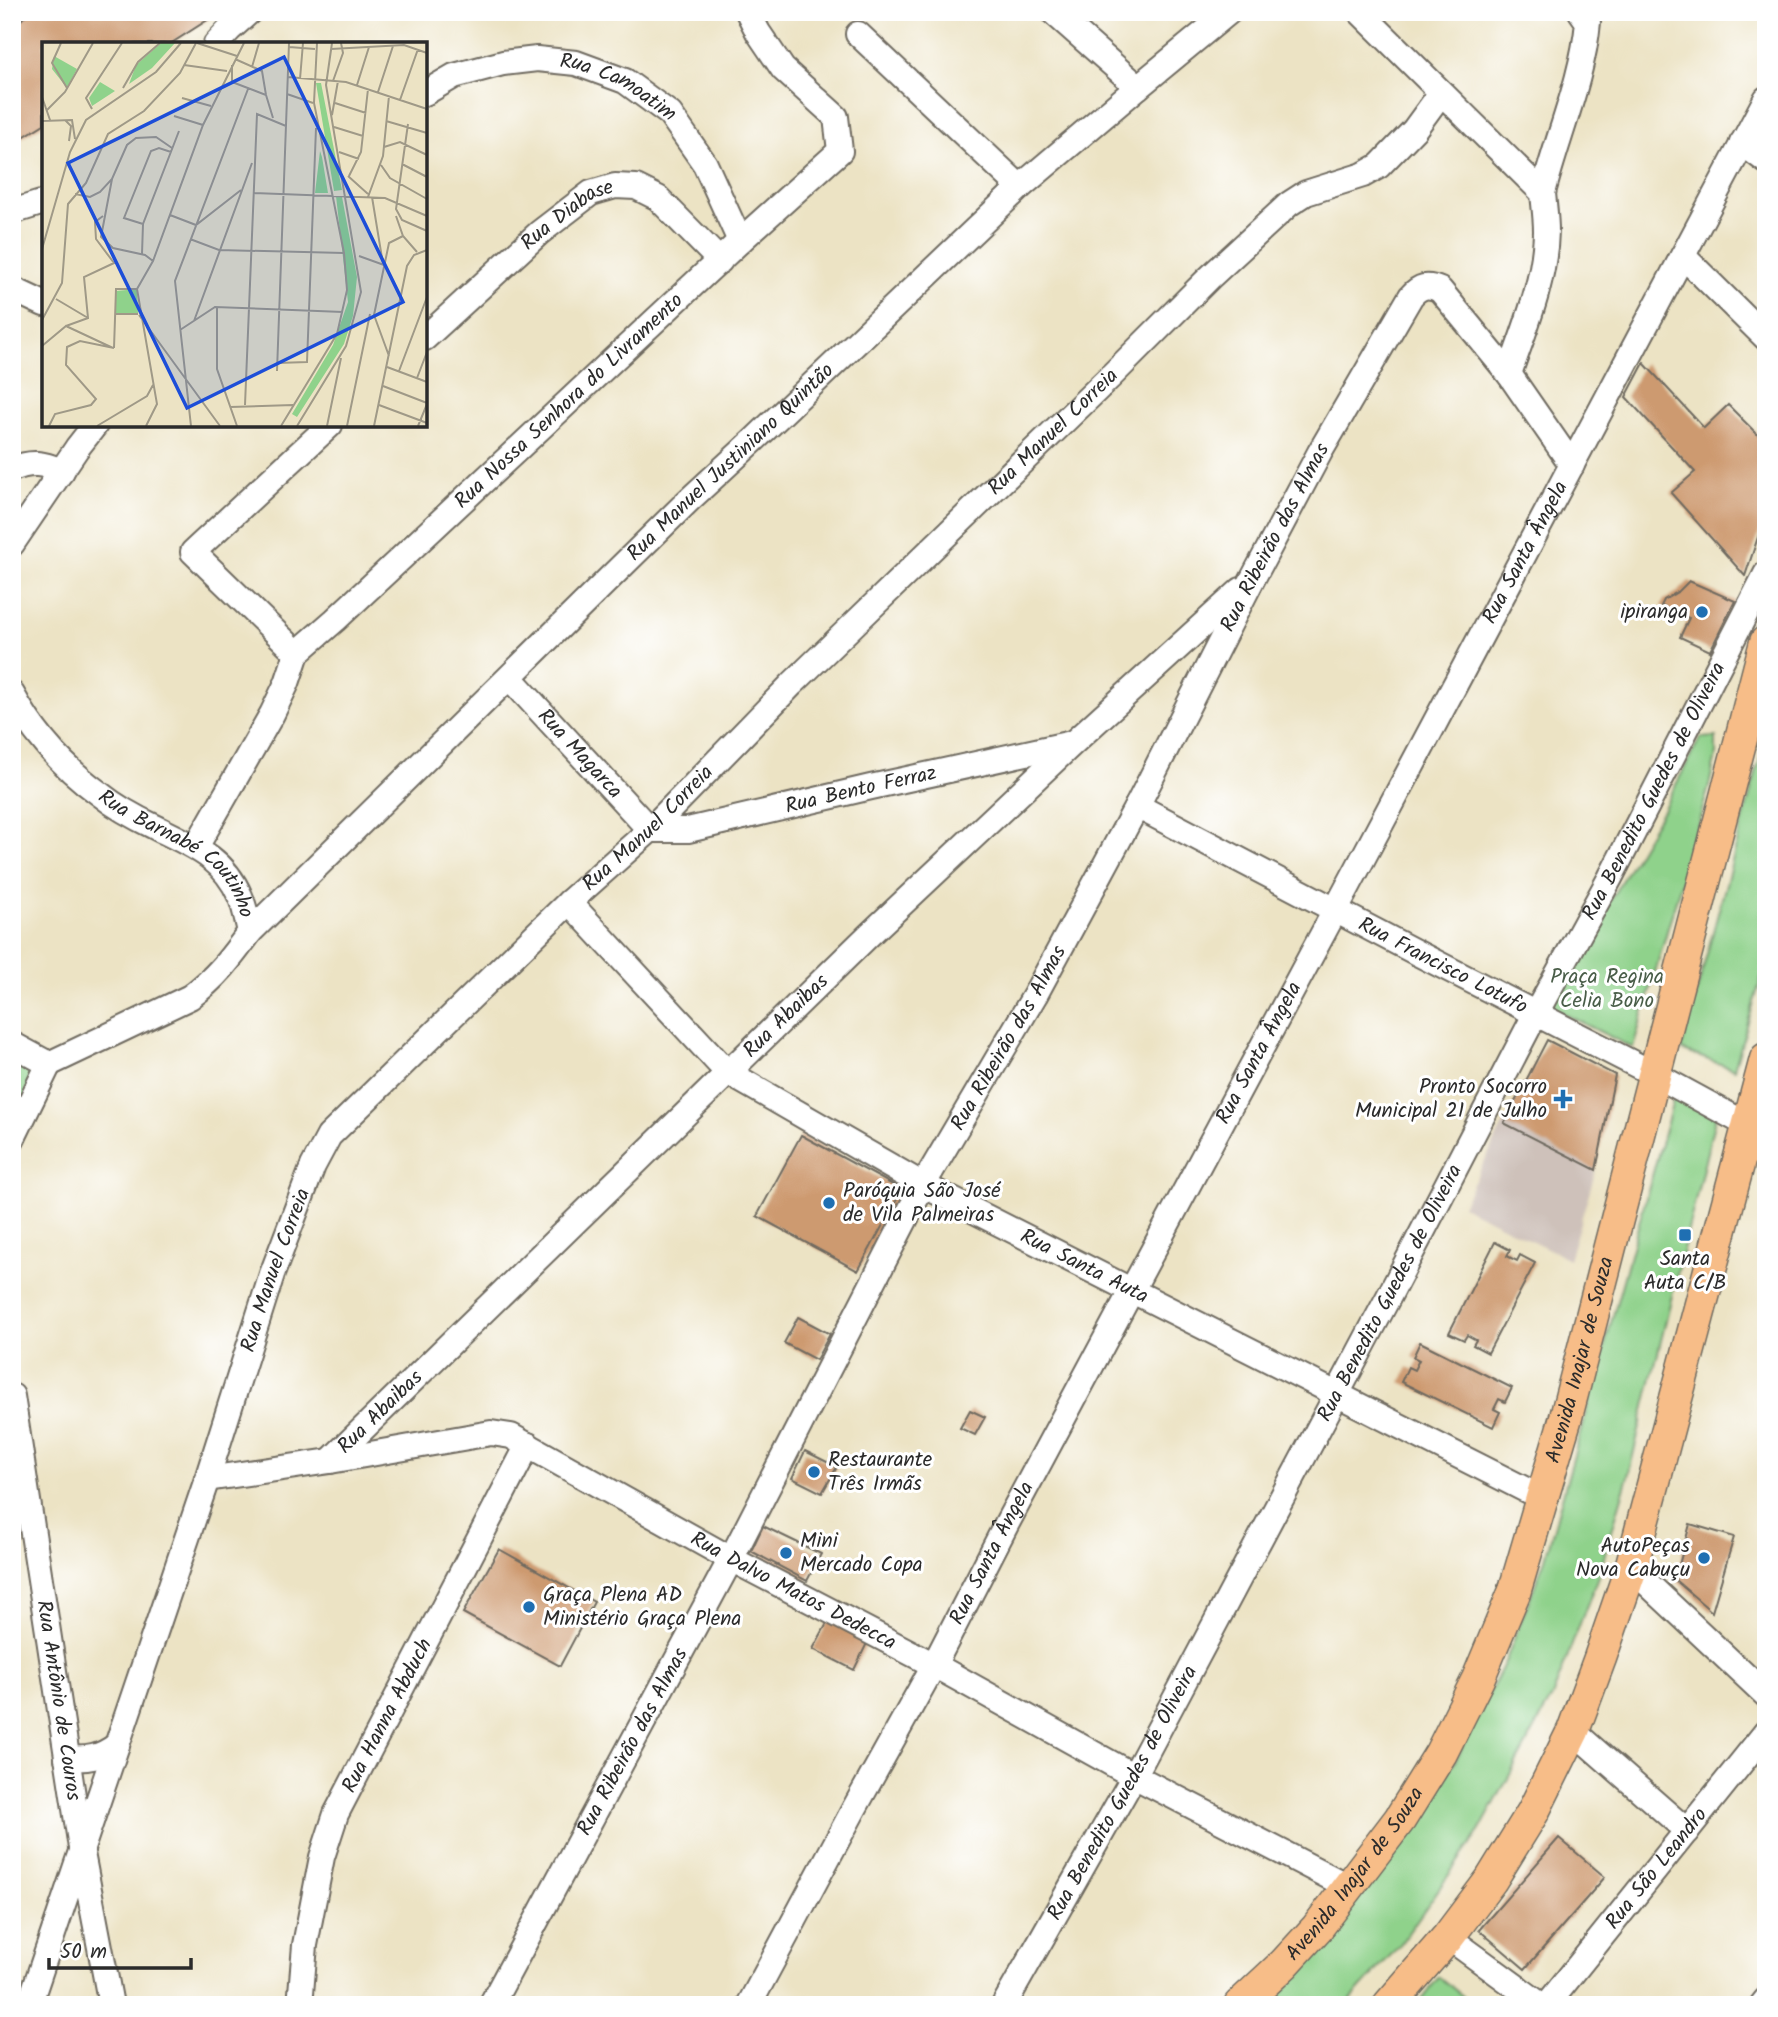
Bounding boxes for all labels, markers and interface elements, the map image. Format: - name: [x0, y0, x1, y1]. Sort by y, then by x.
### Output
- inset map: [42, 42, 427, 427]
- street label: Rua Camoatim: [558, 45, 684, 130]
- street label: Rua Diabase: [513, 171, 618, 259]
- street label: Rua Nossa Senhora do Livramento: [447, 285, 691, 517]
- street label: Rua Manuel Justiniano Quintão: [619, 355, 842, 569]
- street label: Rua Manuel Correia: [980, 361, 1126, 503]
- street label: Rua Ribeirão das Almas: [1212, 437, 1338, 638]
- street label: Rua Santa Ângela: [1474, 475, 1577, 630]
- place label: ipiranga: [1620, 596, 1688, 629]
- marker: ipiranga: [1694, 604, 1710, 620]
- street label: Rua Benedito Guedes de Oliveira: [1573, 656, 1735, 926]
- street label: Rua Magarca: [529, 701, 630, 807]
- street label: Rua Manuel Correia: [575, 757, 721, 900]
- street label: Rua Bento Ferraz: [782, 757, 939, 823]
- street label: Rua Barnabé Coutinho: [91, 781, 263, 921]
- street label: Rua Francisco Lotufo: [1352, 908, 1533, 1023]
- street label: Rua Ribeirão das Almas: [942, 939, 1075, 1137]
- park label: Praça Regina Celia Bono: [1550, 961, 1664, 1018]
- street label: Rua Abaibas: [735, 966, 837, 1066]
- street label: Rua Santa Ângela: [1207, 976, 1311, 1130]
- place label: Pronto Socorro Municipal 21 de Julho: [1355, 1071, 1547, 1128]
- marker: Pronto Socorro Municipal 21 de Julho: [1553, 1089, 1573, 1109]
- street label: Rua Benedito Guedes de Oliveira: [1309, 1158, 1471, 1428]
- place label: Paróquia São José de Vila Palmeiras: [843, 1175, 1001, 1232]
- street label: Rua Manuel Correia: [232, 1184, 320, 1356]
- marker: Paróquia São José de Vila Palmeiras: [821, 1195, 837, 1211]
- street label: Rua Santa Auta: [1014, 1220, 1154, 1313]
- marker: Santa Auta C/B: [1677, 1227, 1693, 1243]
- place label: Santa Auta C/B: [1644, 1243, 1726, 1300]
- street label: Avenida Inajar de Souza: [1537, 1253, 1623, 1467]
- street label: Rua Abaibas: [330, 1362, 431, 1462]
- place label: Restaurante Três Irmãs: [828, 1444, 933, 1501]
- marker: Restaurante Três Irmãs: [806, 1464, 822, 1480]
- street label: Rua Santa Ângela: [941, 1475, 1043, 1631]
- street label: Rua Dalvo Matos Dedecca: [684, 1523, 902, 1659]
- place label: Mini Mercado Copa: [800, 1525, 923, 1582]
- place label: AutoPeças Nova Cabuçu: [1576, 1530, 1690, 1587]
- marker: Mini Mercado Copa: [778, 1545, 794, 1561]
- marker: AutoPeças Nova Cabuçu: [1696, 1550, 1712, 1566]
- place label: Graça Plena AD Ministério Graça Plena: [543, 1579, 741, 1636]
- street label: Rua Antônio de Couros: [27, 1598, 90, 1803]
- marker: Graça Plena AD Ministério Graça Plena: [521, 1599, 537, 1615]
- street label: Rua Hanna Abduch: [333, 1632, 441, 1799]
- street label: Rua Ribeirão das Almas: [569, 1642, 697, 1842]
- street label: Rua Benedito Guedes de Oliveira: [1039, 1660, 1206, 1927]
- street label: Avenida Inajar de Souza: [1278, 1780, 1433, 1969]
- street label: Rua São Leandro: [1597, 1800, 1716, 1937]
- scale bar: [49, 1926, 191, 1970]
- text: 50 m: [60, 1936, 107, 1969]

